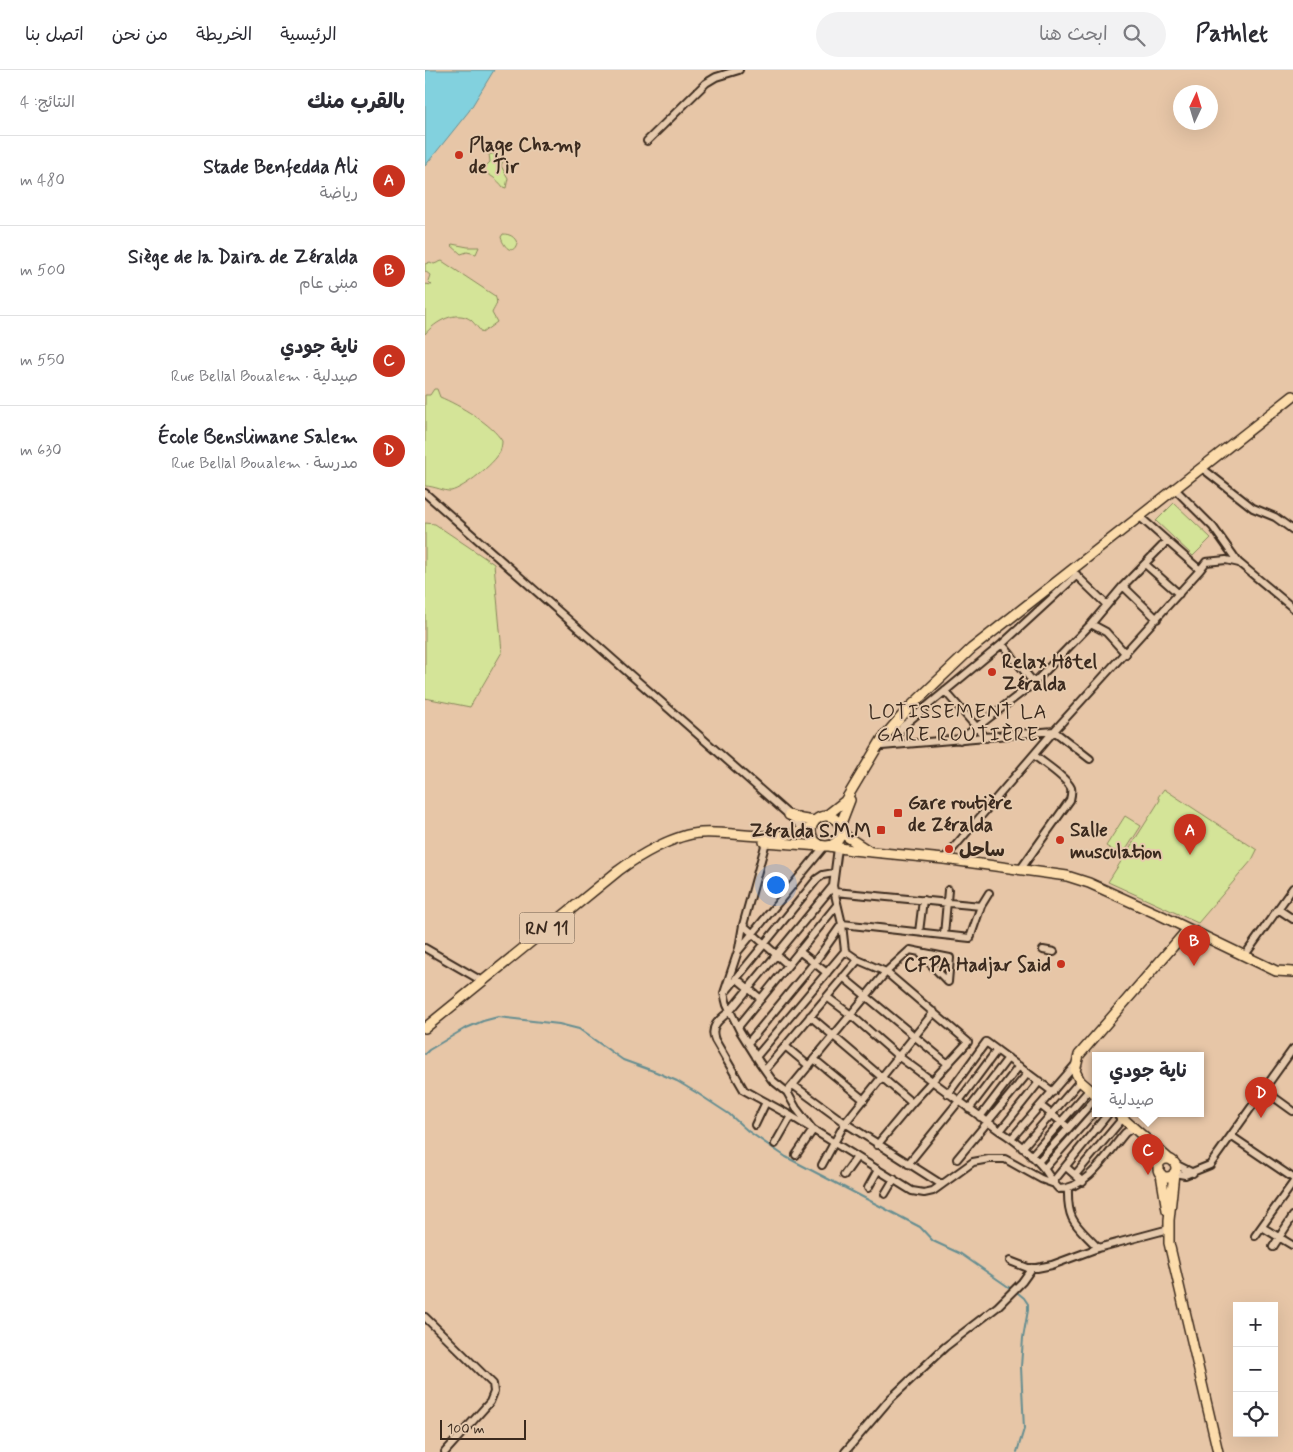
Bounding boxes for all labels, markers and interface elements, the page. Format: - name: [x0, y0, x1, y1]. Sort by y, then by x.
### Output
- search box: [816, 12, 1166, 57]
- text: Pathlet: [1196, 19, 1268, 50]
- icon: search: [1120, 21, 1148, 49]
- text: ابحث هنا: [1039, 22, 1108, 47]
- text: اتصل بنا: [25, 23, 84, 47]
- text: من نحن: [112, 23, 168, 47]
- text: الخريطة: [196, 23, 252, 47]
- text: الرئيسية: [280, 23, 337, 47]
- north arrow: [1173, 85, 1218, 130]
- text: بالقرب منك: [307, 88, 405, 116]
- text: النتائج: 4: [20, 92, 75, 113]
- place label: Plage Champ de Tir: [469, 133, 581, 180]
- marker: Plage Champ de Tir: [453, 149, 465, 161]
- text: Stade Benfedda Ali: [203, 155, 358, 180]
- text: 480 m: [20, 170, 65, 191]
- text: A: [384, 170, 394, 191]
- text: رياضة: [320, 183, 358, 204]
- text: Siège de la Daira de Zéralda: [128, 245, 358, 270]
- text: 500 m: [20, 260, 65, 281]
- text: B: [384, 260, 394, 281]
- text: مبنى عام: [299, 273, 358, 294]
- text: ناية جودي: [280, 335, 358, 360]
- text: 550 m: [20, 350, 65, 371]
- text: C: [383, 350, 395, 371]
- text: صيدلية · Rue Bellal Boualem: [171, 366, 358, 387]
- text: École Benslimane Salem: [158, 425, 358, 450]
- text: 630 m: [20, 440, 62, 461]
- text: D: [383, 440, 395, 461]
- text: مدرسة · Rue Bellal Boualem: [171, 453, 358, 474]
- place label: Relax Hôtel Zéralda: [1002, 650, 1098, 697]
- marker: Relax Hôtel Zéralda: [986, 666, 998, 678]
- district label: LOTISSEMENT LA GARE ROUTIÈRE: [868, 699, 1048, 749]
- place label: Gare routière de Zéralda: [908, 791, 1013, 838]
- marker: Gare routière de Zéralda: [892, 807, 904, 819]
- pin: A: [1174, 814, 1206, 855]
- place label: Salle musculation: [1070, 818, 1162, 865]
- place label: Zéralda S.M.M: [750, 819, 871, 844]
- marker: Zéralda S.M.M: [875, 824, 887, 836]
- marker: Salle musculation: [1054, 834, 1066, 846]
- place label: ساحل: [959, 838, 1005, 863]
- marker: ساحل: [943, 843, 955, 855]
- your location: [763, 872, 789, 898]
- road number: RN 11: [519, 912, 575, 944]
- pin: B: [1178, 925, 1210, 966]
- place label: CFPA Hadjar Said: [904, 953, 1051, 979]
- marker: CFPA Hadjar Said: [1055, 958, 1067, 970]
- popup: [1092, 1052, 1204, 1117]
- text: ناية جودي: [1109, 1059, 1187, 1084]
- pin: D: [1245, 1077, 1277, 1118]
- text: صيدلية: [1109, 1090, 1154, 1111]
- pin: C: [1132, 1134, 1164, 1175]
- map controls: [1233, 1302, 1278, 1437]
- button: +: [1233, 1302, 1278, 1347]
- button: −: [1233, 1347, 1278, 1392]
- button: locate: [1233, 1392, 1278, 1437]
- scale bar: [440, 1417, 526, 1440]
- text: 100 m: [447, 1420, 485, 1438]

